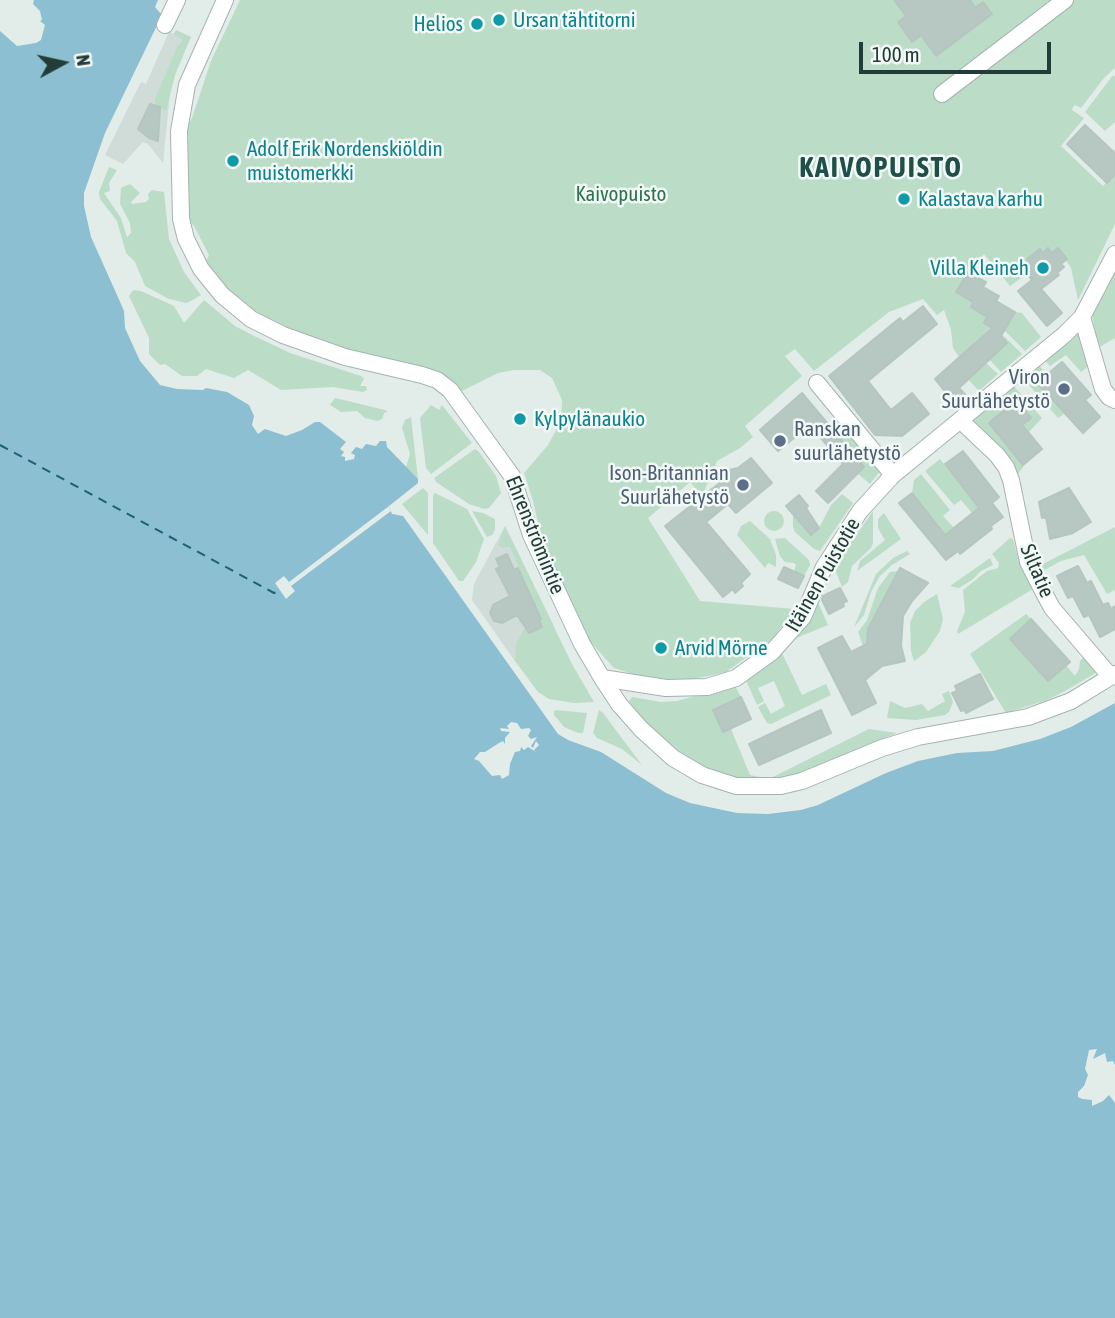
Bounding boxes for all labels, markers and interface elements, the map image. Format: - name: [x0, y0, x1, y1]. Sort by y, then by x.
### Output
- place label: Ursan tähtitorni: [513, 7, 636, 33]
- place label: Helios: [414, 11, 463, 37]
- marker: Ursan tähtitorni: [491, 12, 507, 28]
- marker: Helios: [469, 16, 485, 32]
- north arrow: [28, 28, 98, 98]
- scale bar: [863, 28, 1056, 72]
- text: 100 m: [872, 42, 920, 66]
- text: N: [72, 53, 95, 67]
- place label: Adolf Erik Nordenskiöldin muistomerkki: [247, 136, 443, 186]
- district label: KAIVOPUISTO: [801, 151, 961, 185]
- marker: Adolf Erik Nordenskiöldin muistomerkki: [225, 153, 241, 169]
- park label: Kaivopuisto: [576, 181, 666, 207]
- place label: Kalastava karhu: [918, 186, 1043, 212]
- marker: Kalastava karhu: [896, 191, 912, 207]
- place label: Villa Kleineh: [930, 255, 1029, 281]
- marker: Villa Kleineh: [1035, 260, 1051, 276]
- place label: Viron Suurlähetystö: [942, 364, 1050, 414]
- marker: Viron Suurlähetystö: [1056, 381, 1072, 397]
- place label: Kylpylänaukio: [534, 406, 645, 432]
- marker: Kylpylänaukio: [512, 411, 528, 427]
- place label: Ranskan suurlähetystö: [794, 416, 901, 466]
- marker: Ranskan suurlähetystö: [772, 433, 788, 449]
- place label: Ison-Britannian Suurlähetystö: [609, 460, 729, 510]
- street label: Ehrenströmintie: [500, 472, 570, 598]
- marker: Ison-Britannian Suurlähetystö: [735, 477, 751, 493]
- street label: Itäinen Puistotie: [780, 513, 866, 637]
- street label: Siltatie: [1015, 541, 1059, 601]
- place label: Arvid Mörne: [675, 635, 768, 661]
- marker: Arvid Mörne: [653, 640, 669, 656]

